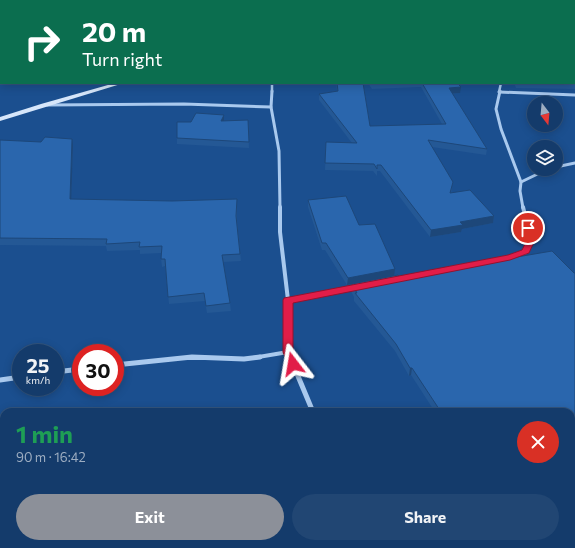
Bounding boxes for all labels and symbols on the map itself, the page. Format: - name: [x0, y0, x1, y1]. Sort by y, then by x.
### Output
- north arrow: [527, 96, 563, 132]
- pin: [511, 211, 545, 245]
- position arrow: [272, 343, 314, 385]
- speed limit sign: 30: [72, 344, 124, 396]

